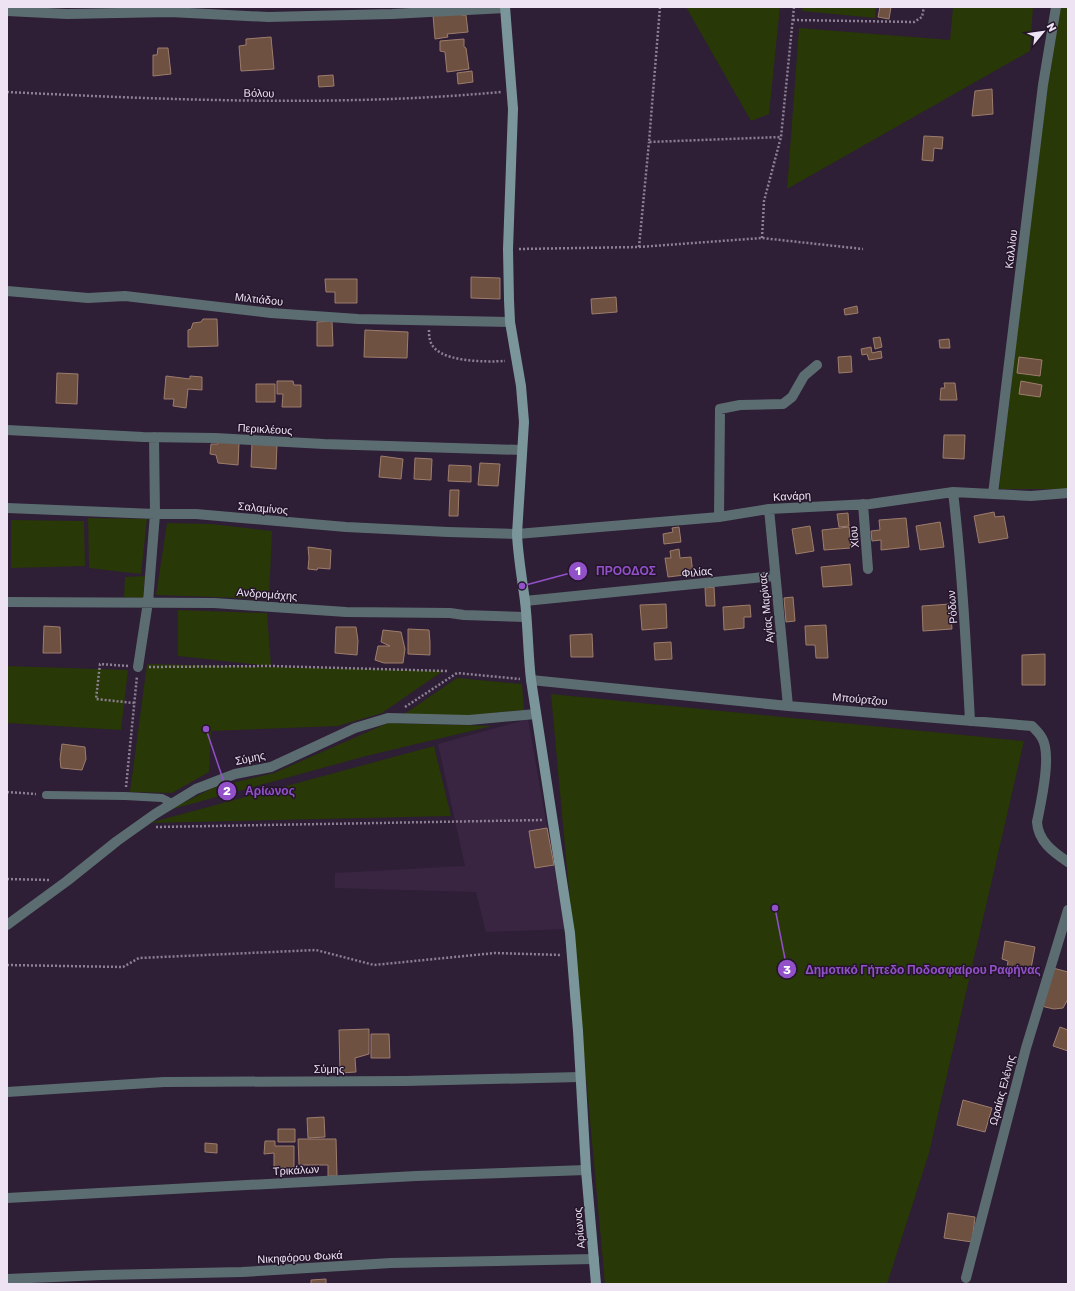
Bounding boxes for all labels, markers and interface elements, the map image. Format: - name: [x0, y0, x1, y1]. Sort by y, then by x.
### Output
- north arrow: [1023, 12, 1063, 52]
- text: N: [1044, 21, 1059, 34]
- street label: Βόλου: [244, 87, 274, 100]
- street label: Καλλίου: [1003, 229, 1020, 269]
- street label: Μιλτιάδου: [234, 290, 284, 308]
- street label: Περικλέους: [237, 422, 293, 437]
- street label: Κανάρη: [773, 489, 811, 504]
- street label: Σαλαμίνος: [237, 500, 289, 517]
- street label: Χίου: [847, 525, 862, 548]
- callout: ΠΡΟΟΔΟΣ: [568, 559, 663, 583]
- text: 1: [575, 564, 581, 578]
- text: ΠΡΟΟΔΟΣ: [596, 564, 656, 578]
- street label: Φιλίας: [681, 564, 713, 581]
- street label: Αγίας Μαρίνας: [756, 572, 777, 644]
- street label: Ανδρομάχης: [236, 586, 298, 603]
- street label: Ρόδων: [945, 589, 960, 624]
- street label: Μπούρτζου: [832, 691, 888, 708]
- street label: Σύμης: [234, 749, 266, 768]
- callout: Αρίωνος: [217, 779, 303, 803]
- text: 2: [223, 784, 231, 798]
- text: Αρίωνος: [245, 784, 295, 798]
- callout: Δημοτικό Γήπεδο Ποδοσφαίρου Ραφήνας: [777, 957, 1049, 981]
- text: 3: [783, 963, 791, 977]
- text: Δημοτικό Γήπεδο Ποδοσφαίρου Ραφήνας: [805, 963, 1041, 977]
- street label: Ωραίας Ελένης: [987, 1054, 1018, 1127]
- street label: Σύμης: [314, 1063, 344, 1076]
- street label: Τρικάλων: [272, 1163, 320, 1178]
- street label: Αρίωνος: [571, 1207, 588, 1249]
- street label: Νικηφόρου Φωκά: [257, 1249, 344, 1266]

